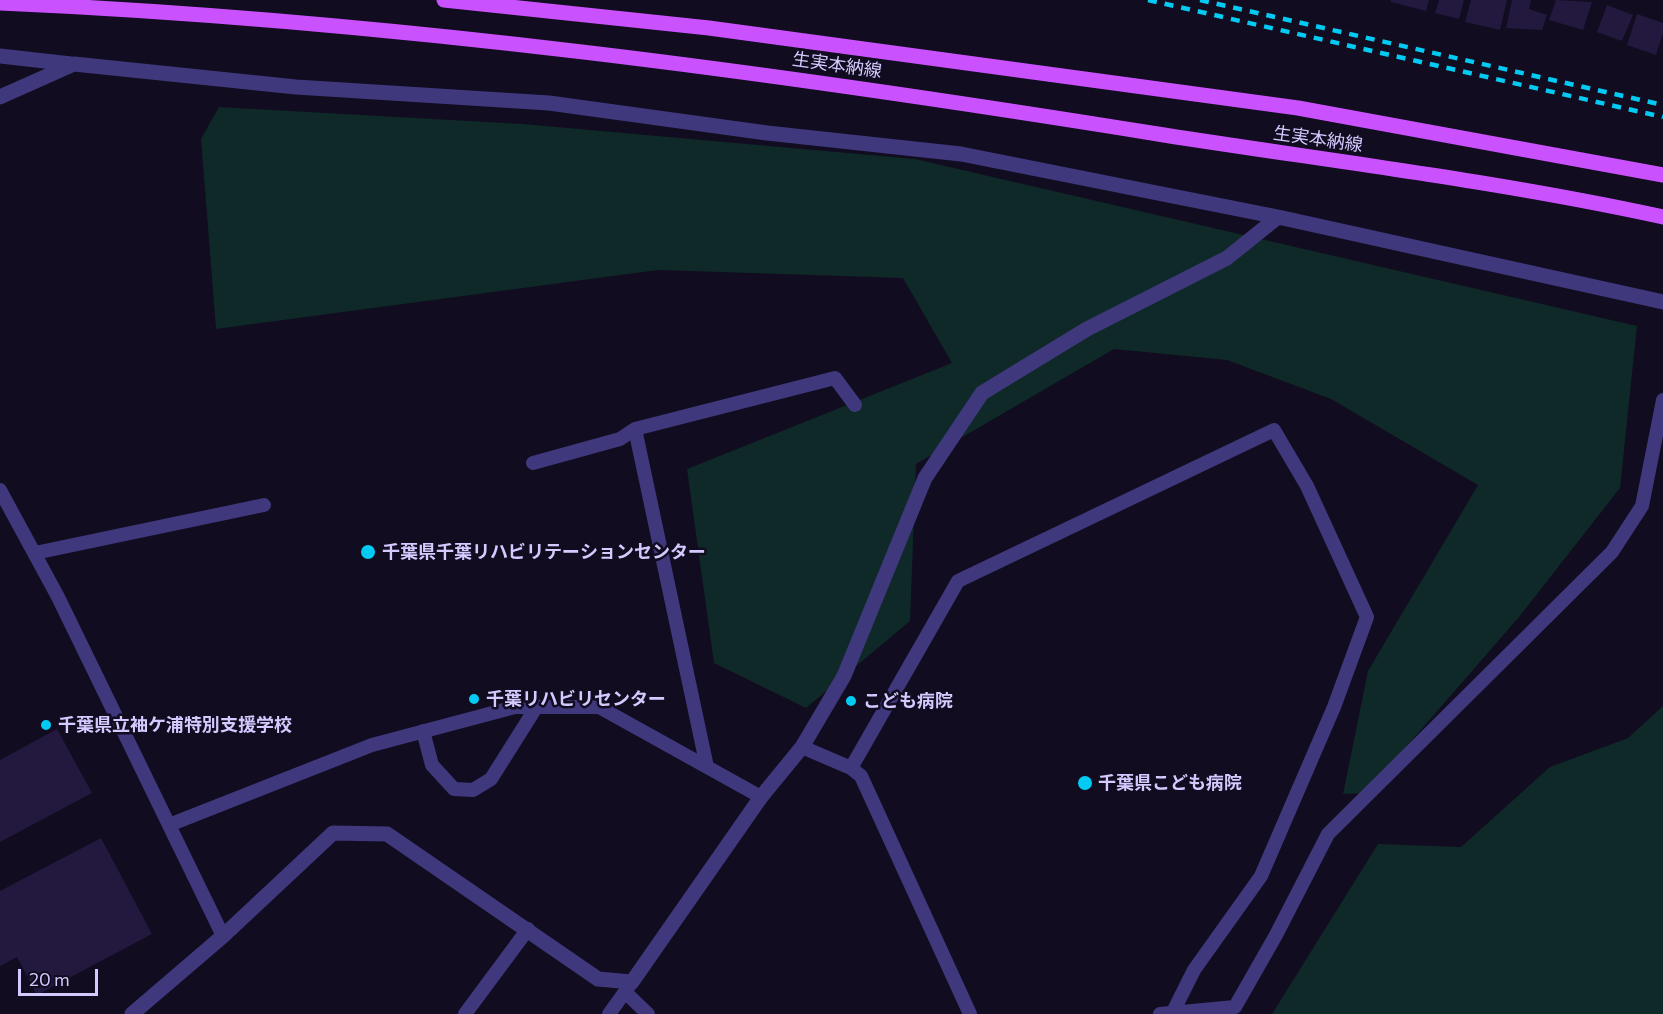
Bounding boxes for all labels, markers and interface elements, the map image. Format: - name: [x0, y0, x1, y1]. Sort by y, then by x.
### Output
- street label: 生実本納線: [791, 48, 883, 82]
- street label: 生実本納線: [1272, 122, 1364, 156]
- place label: 千葉県千葉リハビリテーションセンター: [382, 541, 706, 563]
- marker: 千葉県千葉リハビリテーションセンター: [359, 543, 377, 561]
- place label: 千葉リハビリセンター: [486, 688, 666, 710]
- place label: こども病院: [863, 690, 953, 712]
- marker: 千葉リハビリセンター: [467, 692, 481, 706]
- marker: こども病院: [844, 694, 858, 708]
- place label: 千葉県立袖ケ浦特別支援学校: [58, 714, 292, 736]
- marker: 千葉県立袖ケ浦特別支援学校: [39, 718, 53, 732]
- place label: 千葉県こども病院: [1098, 772, 1242, 794]
- marker: 千葉県こども病院: [1076, 774, 1094, 792]
- scale bar: [21, 957, 100, 995]
- text: 20 m: [29, 968, 70, 990]

